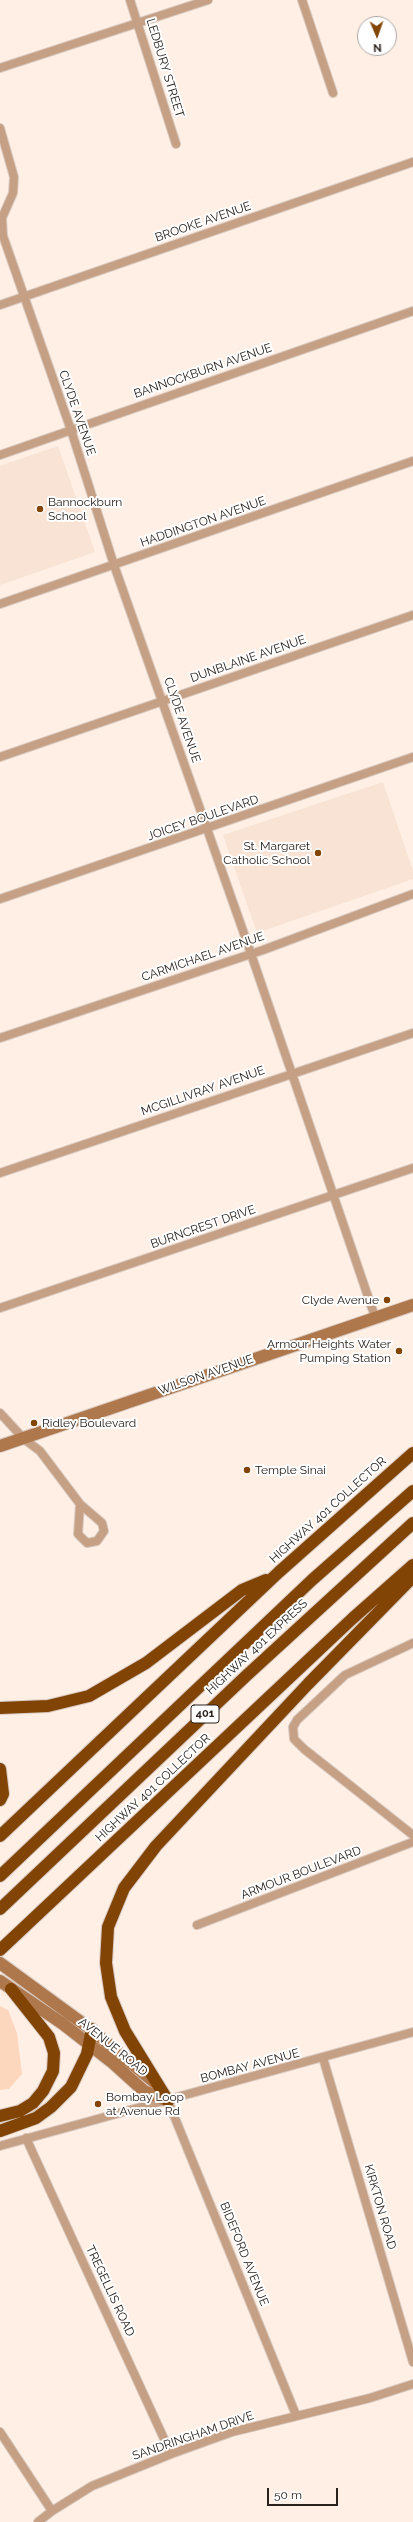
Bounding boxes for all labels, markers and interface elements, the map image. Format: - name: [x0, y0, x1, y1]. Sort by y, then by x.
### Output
- north arrow: [357, 16, 397, 56]
- street label: LEDBURY STREET: [143, 17, 187, 119]
- text: N: [373, 41, 382, 54]
- street label: BROOKE AVENUE: [153, 199, 253, 245]
- street label: BANNOCKBURN AVENUE: [132, 341, 274, 401]
- street label: CLYDE AVENUE: [56, 369, 98, 457]
- street label: HADDINGTON AVENUE: [138, 494, 268, 550]
- place label: Bannockburn School: [48, 495, 122, 523]
- marker: Bannockburn School: [35, 504, 45, 514]
- street label: DUNBLAINE AVENUE: [188, 632, 308, 686]
- street label: CLYDE AVENUE: [161, 676, 203, 764]
- street label: JOICEY BOULEVARD: [146, 792, 260, 844]
- place label: St. Margaret Catholic School: [223, 839, 310, 867]
- marker: St. Margaret Catholic School: [313, 848, 323, 858]
- street label: CARMICHAEL AVENUE: [140, 929, 266, 985]
- street label: MCGILLIVRAY AVENUE: [139, 1063, 267, 1119]
- street label: BURNCREST DRIVE: [149, 1202, 257, 1252]
- place label: Clyde Avenue: [302, 1293, 379, 1307]
- marker: Clyde Avenue: [382, 1295, 392, 1305]
- place label: Armour Heights Water Pumping Station: [267, 1337, 391, 1365]
- marker: Armour Heights Water Pumping Station: [394, 1346, 404, 1356]
- street label: WILSON AVENUE: [157, 1352, 255, 1398]
- place label: Ridley Boulevard: [42, 1416, 136, 1430]
- marker: Ridley Boulevard: [29, 1418, 39, 1428]
- street label: HIGHWAY 401 COLLECTOR: [267, 1454, 389, 1566]
- place label: Temple Sinai: [255, 1463, 326, 1477]
- marker: Temple Sinai: [242, 1465, 252, 1475]
- street label: HIGHWAY 401 EXPRESS: [203, 1596, 311, 1698]
- road number: 401: [191, 1705, 219, 1723]
- street label: HIGHWAY 401 COLLECTOR: [93, 1731, 213, 1845]
- street label: ARMOUR BOULEVARD: [239, 1843, 363, 1903]
- street label: AVENUE ROAD: [76, 2015, 150, 2079]
- street label: BOMBAY AVENUE: [199, 2046, 301, 2086]
- place label: Bombay Loop at Avenue Rd: [106, 2090, 184, 2118]
- marker: Bombay Loop at Avenue Rd: [93, 2099, 103, 2109]
- street label: KIRKTON ROAD: [361, 2163, 399, 2251]
- street label: BIDEFORD AVENUE: [217, 2200, 271, 2308]
- street label: TREGELLIS ROAD: [83, 2243, 137, 2339]
- street label: SANDRINGHAM DRIVE: [131, 2408, 255, 2464]
- scale bar: [269, 2480, 340, 2506]
- text: 50 m: [274, 2488, 302, 2502]

